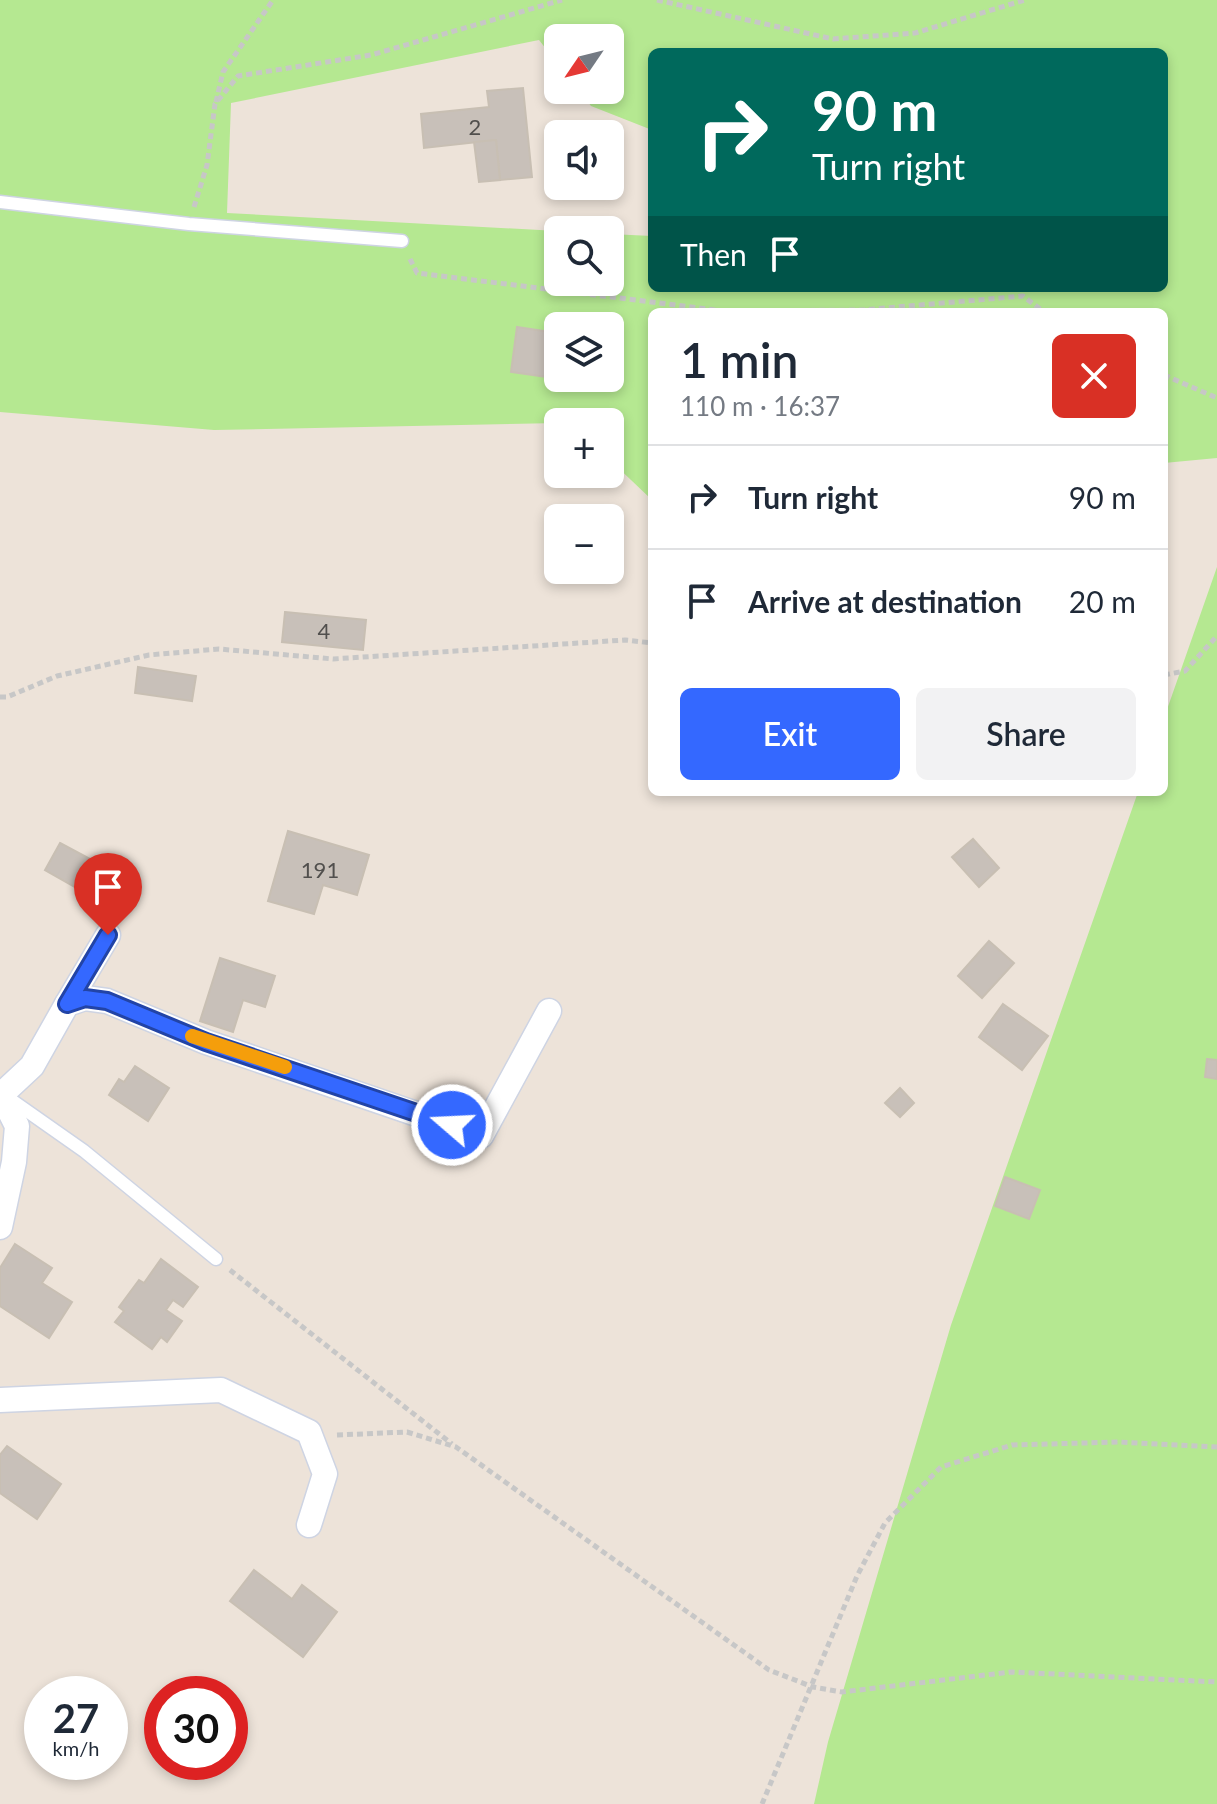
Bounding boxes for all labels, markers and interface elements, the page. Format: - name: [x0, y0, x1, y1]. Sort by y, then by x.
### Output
- north arrow: [544, 24, 624, 104]
- map controls: [544, 24, 624, 584]
- text: 90 m: [812, 76, 937, 143]
- icon: right: [680, 80, 784, 184]
- house number: 2: [469, 113, 481, 140]
- button: sound: [544, 120, 624, 200]
- text: Turn right: [812, 144, 965, 188]
- button: search: [544, 216, 624, 296]
- icon: arrive: [763, 232, 807, 276]
- text: Then: [680, 236, 747, 272]
- button: layers: [544, 312, 624, 392]
- text: 1 min: [680, 331, 798, 388]
- button: close: [1052, 334, 1136, 418]
- text: 110 m · 16:37: [680, 390, 840, 422]
- button: +: [544, 408, 624, 488]
- icon: right: [680, 475, 724, 519]
- text: Turn right: [748, 479, 878, 515]
- text: 90 m: [1069, 479, 1136, 515]
- button: −: [544, 504, 624, 584]
- icon: arrive: [680, 579, 724, 623]
- text: Arrive at destination: [748, 583, 1022, 619]
- text: 20 m: [1069, 583, 1136, 619]
- house number: 4: [318, 617, 331, 644]
- button: Exit: [680, 688, 900, 780]
- button: Share: [916, 688, 1136, 780]
- pin: [74, 853, 142, 935]
- house number: 191: [301, 856, 339, 883]
- icon: arrive: [86, 865, 130, 909]
- position arrow: [410, 1083, 494, 1167]
- speed limit sign: 30: [144, 1676, 248, 1780]
- text: 27: [53, 1694, 99, 1742]
- text: km/h: [53, 1736, 99, 1760]

